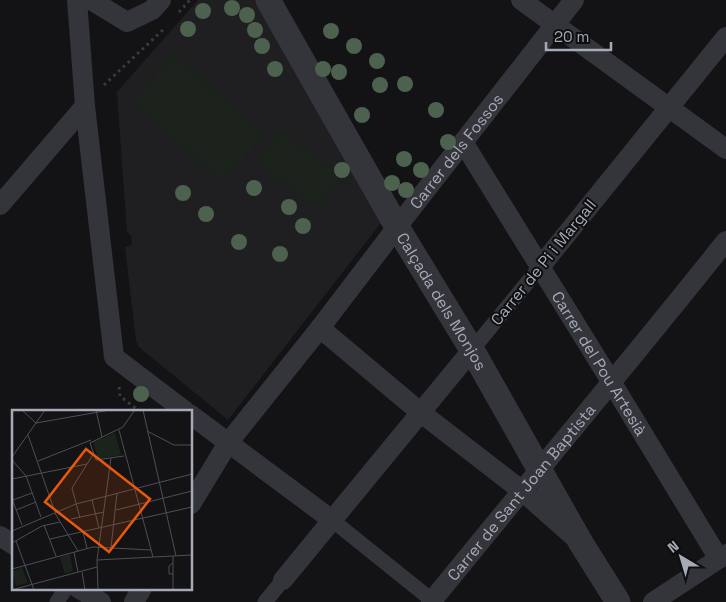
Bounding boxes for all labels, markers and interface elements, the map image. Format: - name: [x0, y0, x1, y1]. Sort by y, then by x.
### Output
- scale bar: [546, 20, 611, 52]
- text: 20 m: [554, 27, 589, 46]
- street label: Carrer dels Fossos: [405, 89, 508, 213]
- street label: Carrer de Pi i Margall: [486, 195, 601, 330]
- street label: Calçada dels Monjos: [392, 229, 491, 374]
- street label: Carrer del Pou Artesià: [547, 287, 652, 440]
- street label: Carrer de Sant Joan Baptista: [443, 400, 600, 585]
- inset map: [12, 410, 192, 590]
- north arrow: [656, 532, 706, 582]
- text: N: [664, 537, 682, 557]

